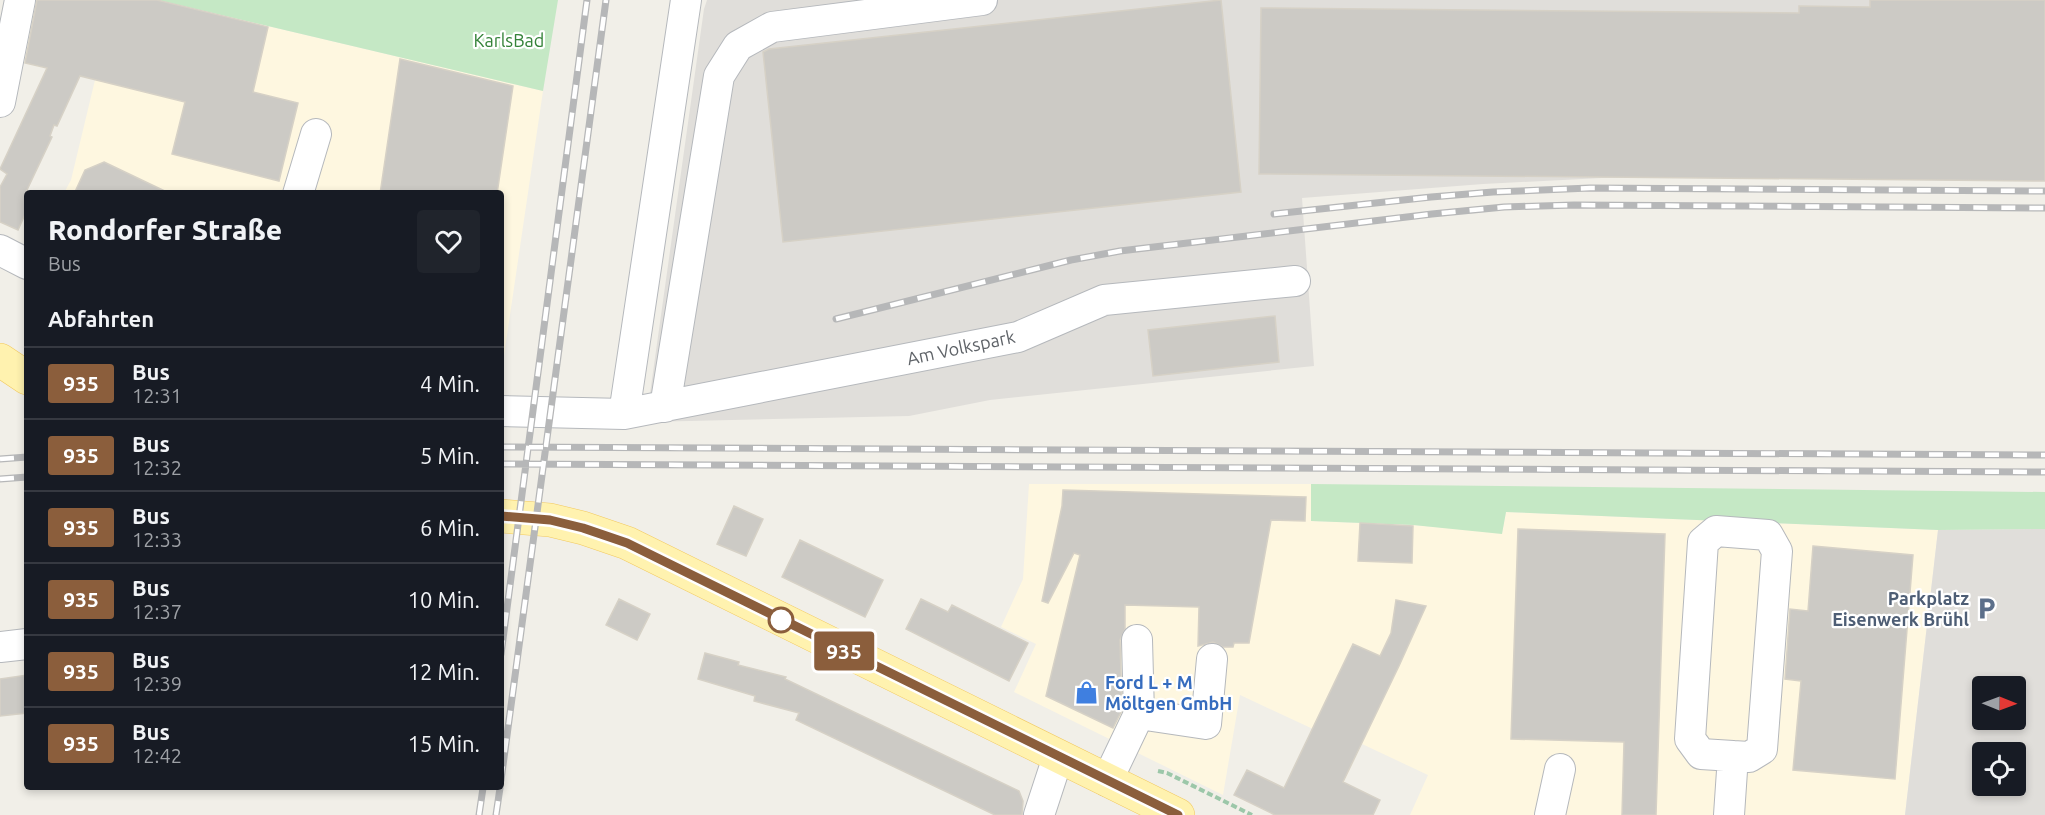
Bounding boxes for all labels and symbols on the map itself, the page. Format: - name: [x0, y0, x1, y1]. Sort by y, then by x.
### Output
- park label: KarlsBad: [474, 30, 544, 50]
- street label: Am Volkspark: [905, 326, 1017, 368]
- place label: Parkplatz Eisenwerk Brühl: [1832, 588, 1970, 629]
- parking icon: Parkplatz Eisenwerk Brühl: [1974, 596, 2000, 622]
- unlabelled marker: [768, 607, 794, 633]
- line badge: 935: [810, 632, 878, 670]
- place label: Ford L + M Möltgen GmbH: [1105, 672, 1232, 713]
- north arrow: [1972, 676, 2026, 730]
- shop icon: Ford L + M Möltgen GmbH: [1074, 680, 1100, 706]

